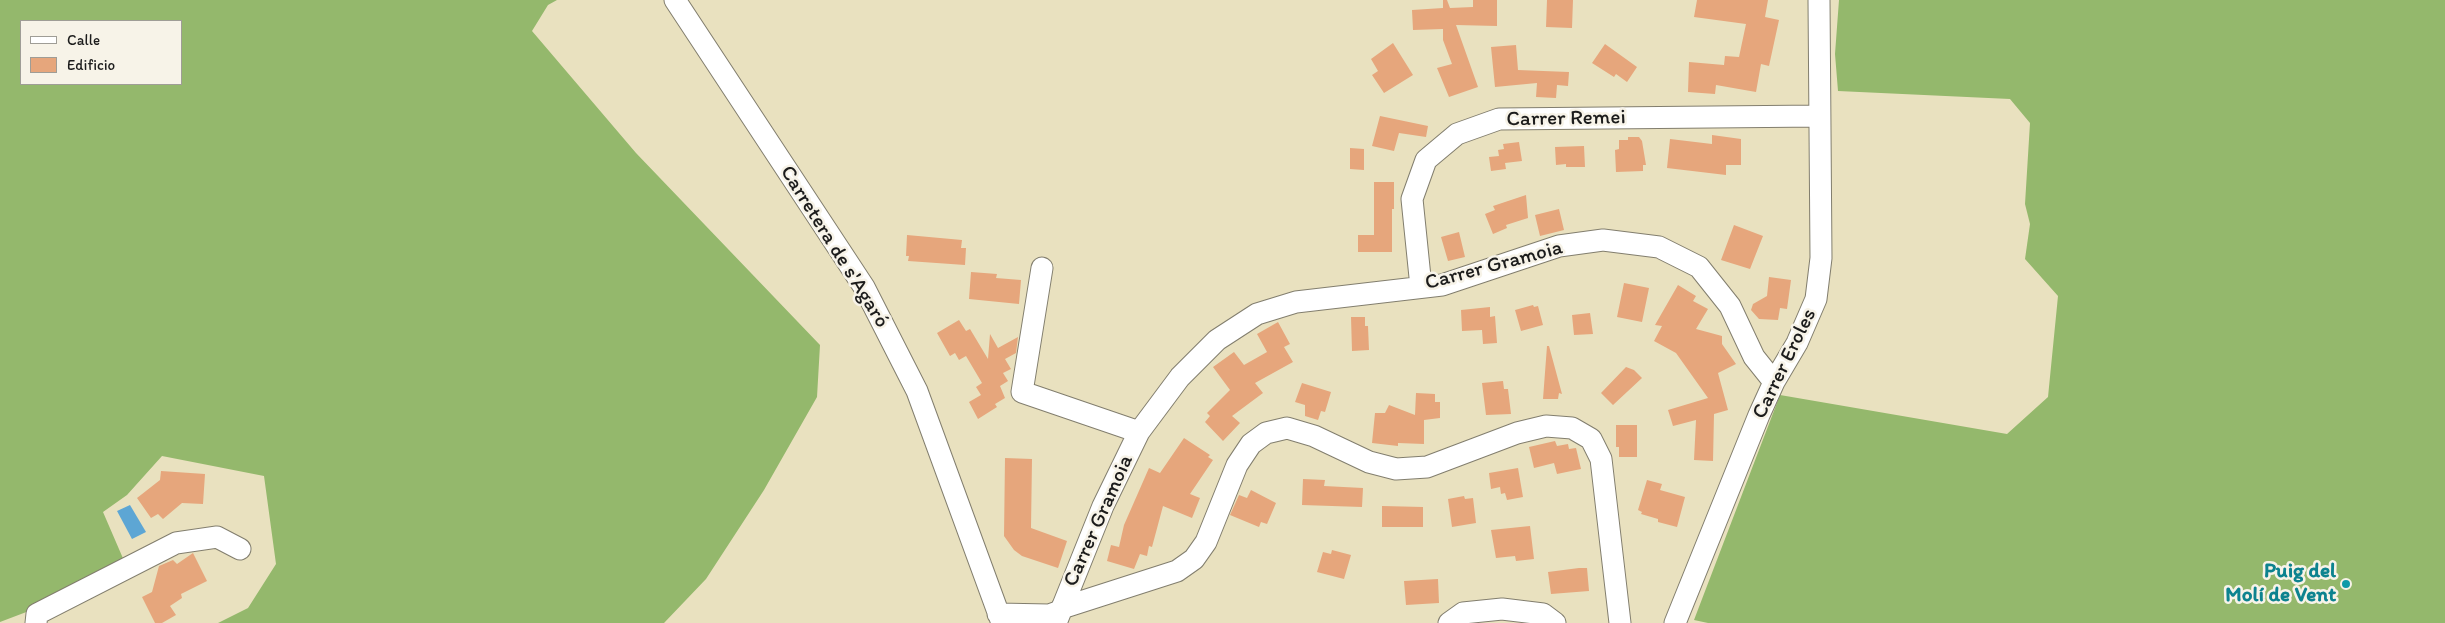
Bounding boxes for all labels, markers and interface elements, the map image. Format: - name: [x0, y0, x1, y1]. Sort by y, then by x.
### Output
- legend: [20, 20, 182, 85]
- text: Calle: [67, 31, 100, 49]
- text: Edificio: [67, 56, 115, 74]
- street label: Carrer Remei: [1506, 105, 1626, 133]
- street label: Carretera de s'Agaró: [774, 161, 894, 333]
- street label: Carrer Gramoia: [1422, 236, 1566, 296]
- street label: Carrer Eroles: [1747, 305, 1823, 423]
- street label: Carrer Gramoia: [1059, 451, 1139, 591]
- place label: Puig del Molí de Vent: [2225, 559, 2336, 609]
- marker: Puig del Molí de Vent: [2340, 578, 2352, 590]

